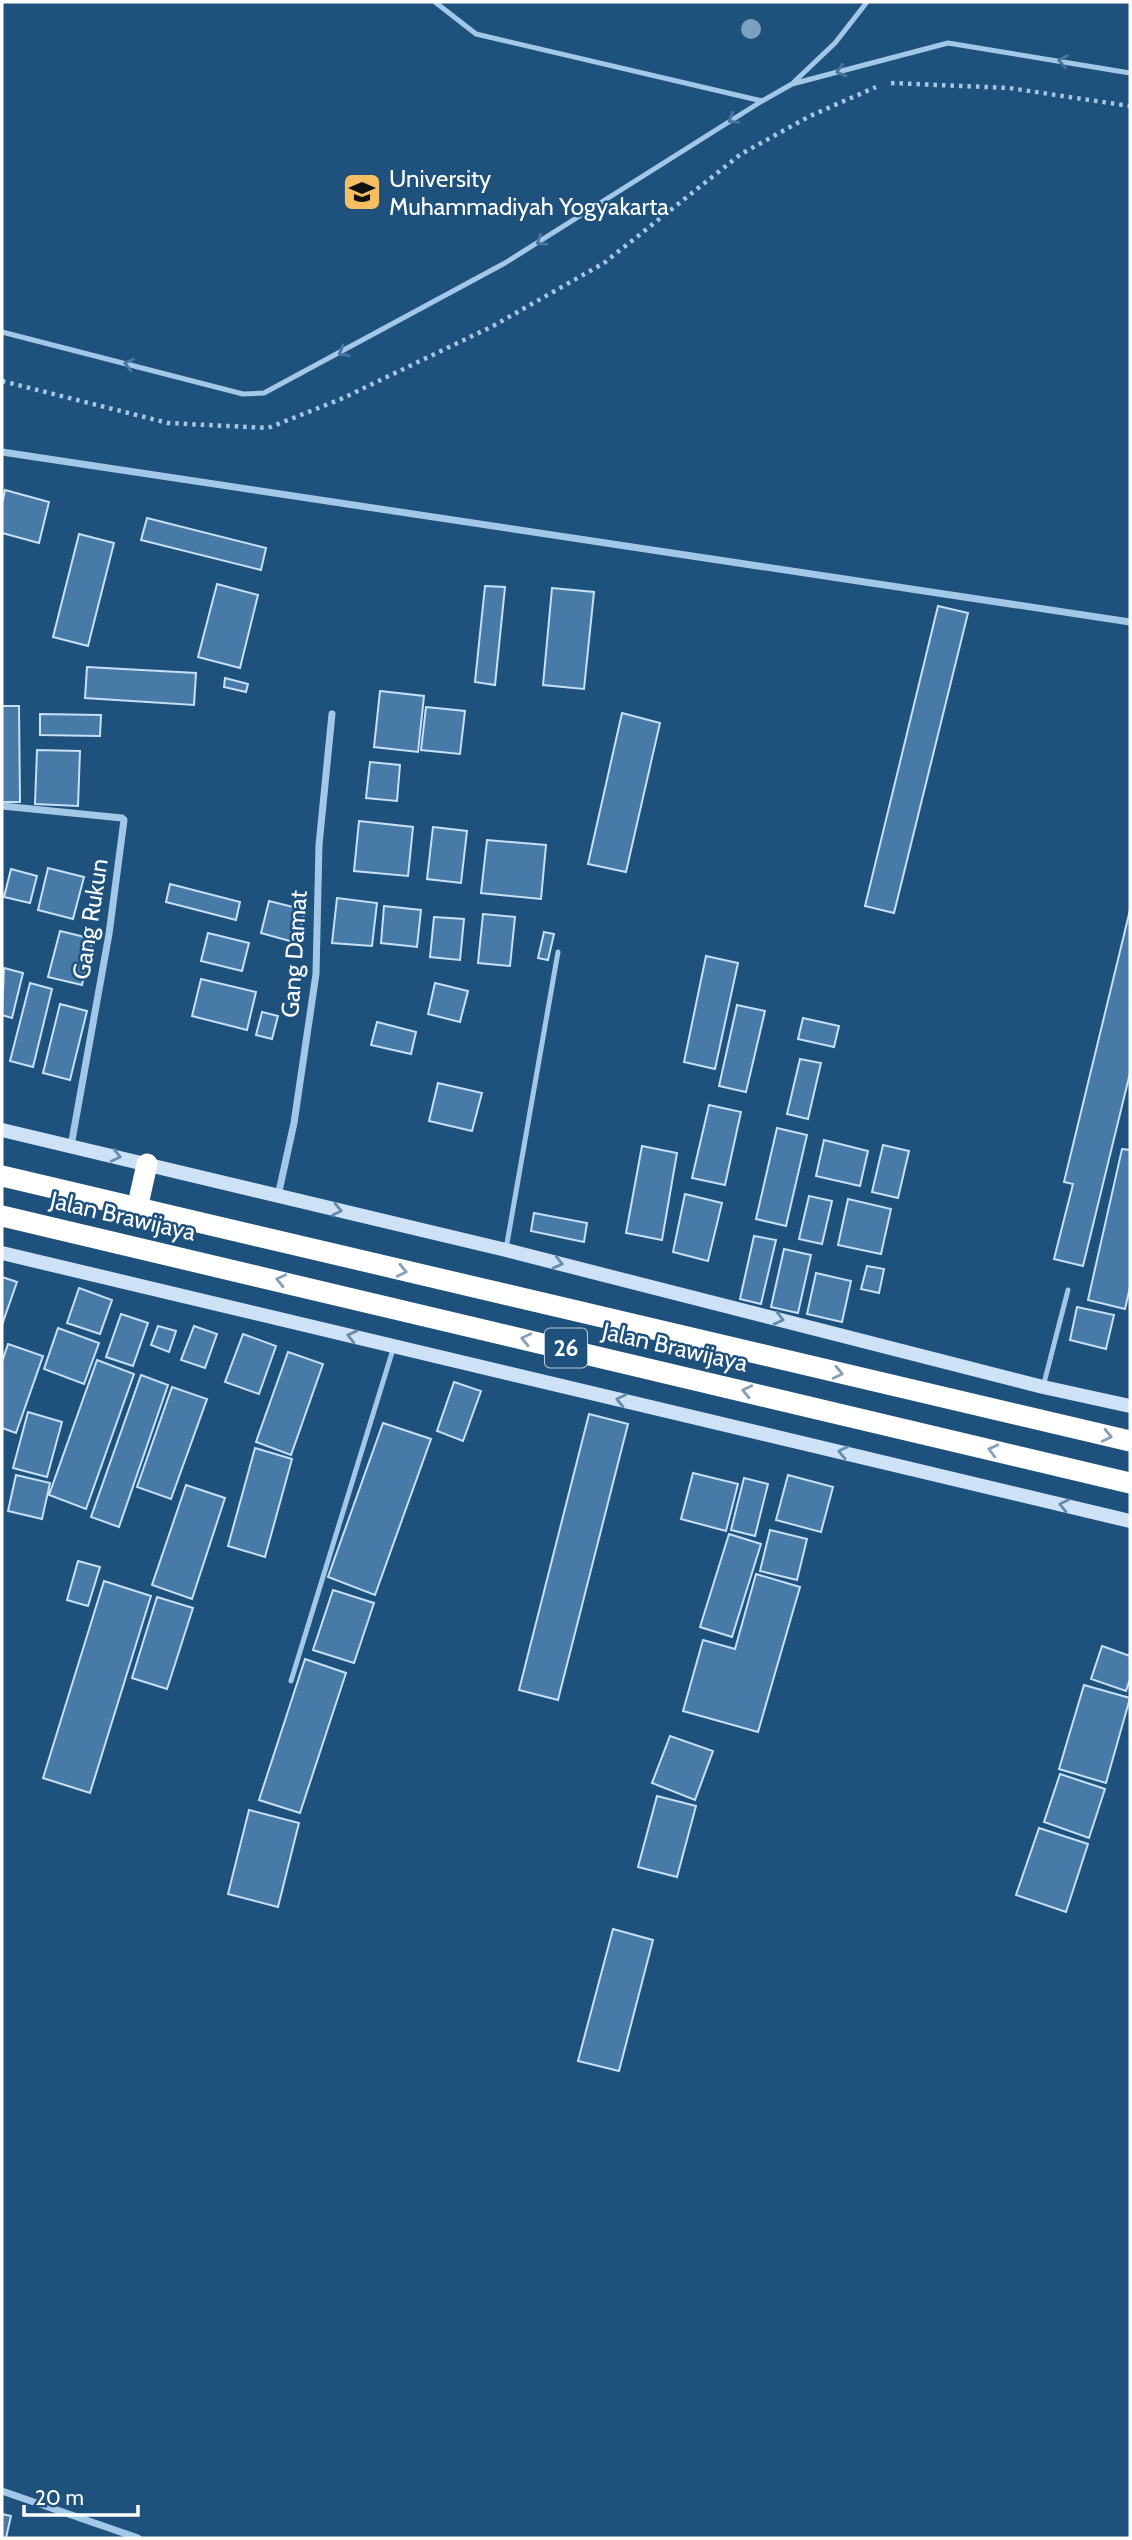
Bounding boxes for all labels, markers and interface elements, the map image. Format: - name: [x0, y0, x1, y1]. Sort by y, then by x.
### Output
- one-way arrow: [1057, 54, 1069, 69]
- one-way arrow: [835, 63, 847, 77]
- one-way arrow: [728, 110, 741, 123]
- place label: University Muhammadiyah Yogyakarta: [389, 164, 669, 221]
- school or university icon: University Muhammadiyah Yogyakarta: [341, 171, 383, 213]
- one-way arrow: [536, 232, 549, 245]
- one-way arrow: [337, 344, 350, 357]
- one-way arrow: [123, 358, 135, 373]
- street label: Gang Rukun: [66, 857, 114, 981]
- street label: Gang Damat: [275, 889, 313, 1019]
- one-way arrow: [110, 1148, 122, 1163]
- street label: Jalan Brawijaya: [47, 1185, 199, 1247]
- one-way arrow: [331, 1201, 343, 1216]
- one-way arrow: [552, 1255, 564, 1269]
- one-way arrow: [396, 1262, 408, 1277]
- one-way arrow: [275, 1274, 287, 1289]
- one-way arrow: [773, 1311, 785, 1325]
- street label: Jalan Brawijaya: [599, 1316, 751, 1378]
- one-way arrow: [346, 1329, 358, 1344]
- road number: 26: [545, 1329, 587, 1368]
- one-way arrow: [520, 1332, 532, 1347]
- one-way arrow: [832, 1364, 844, 1379]
- one-way arrow: [742, 1385, 754, 1399]
- one-way arrow: [615, 1394, 627, 1408]
- one-way arrow: [1101, 1427, 1113, 1442]
- one-way arrow: [987, 1444, 999, 1458]
- one-way arrow: [837, 1446, 849, 1461]
- one-way arrow: [1058, 1499, 1070, 1513]
- scale bar: [24, 2474, 138, 2518]
- text: 20 m: [35, 2485, 84, 2510]

